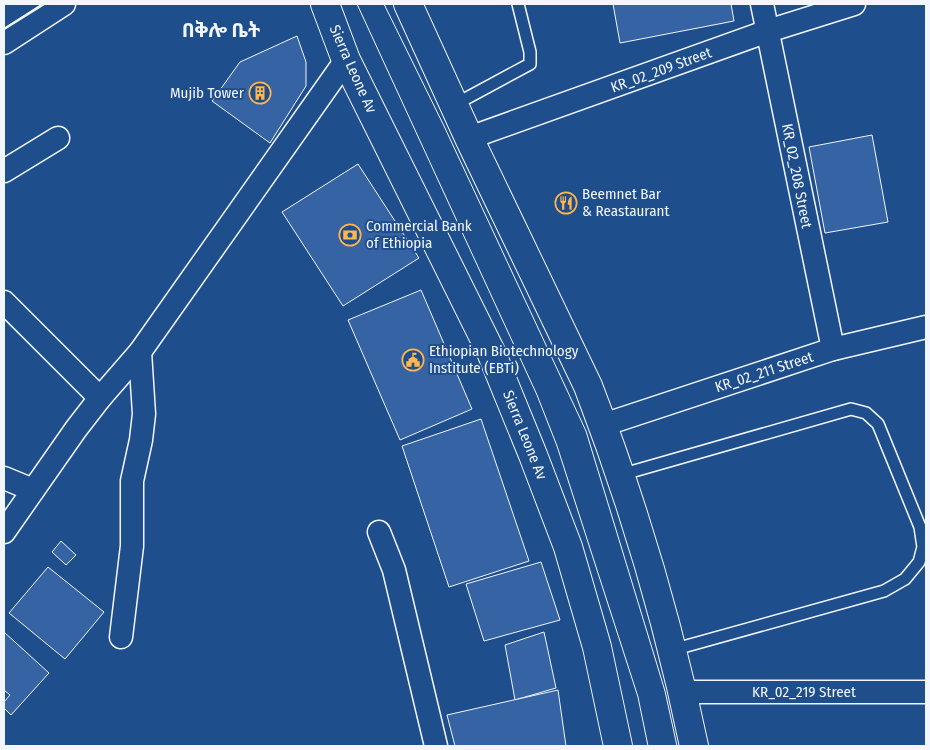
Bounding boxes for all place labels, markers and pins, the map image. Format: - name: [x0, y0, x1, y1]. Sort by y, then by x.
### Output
- building icon: Mujib Tower: [248, 81, 272, 105]
- place label: Mujib Tower: [170, 84, 245, 102]
- place label: Beemnet Bar & Reastaurant: [582, 185, 669, 220]
- restaurant icon: Beemnet Bar & Reastaurant: [554, 191, 578, 215]
- place label: Commercial Bank of Ethiopia: [366, 217, 472, 252]
- bank icon: Commercial Bank of Ethiopia: [338, 223, 362, 247]
- place label: Ethiopian Biotechnology Institute (EBTi): [429, 342, 579, 377]
- public building icon: Ethiopian Biotechnology Institute (EBTi): [401, 348, 425, 372]

